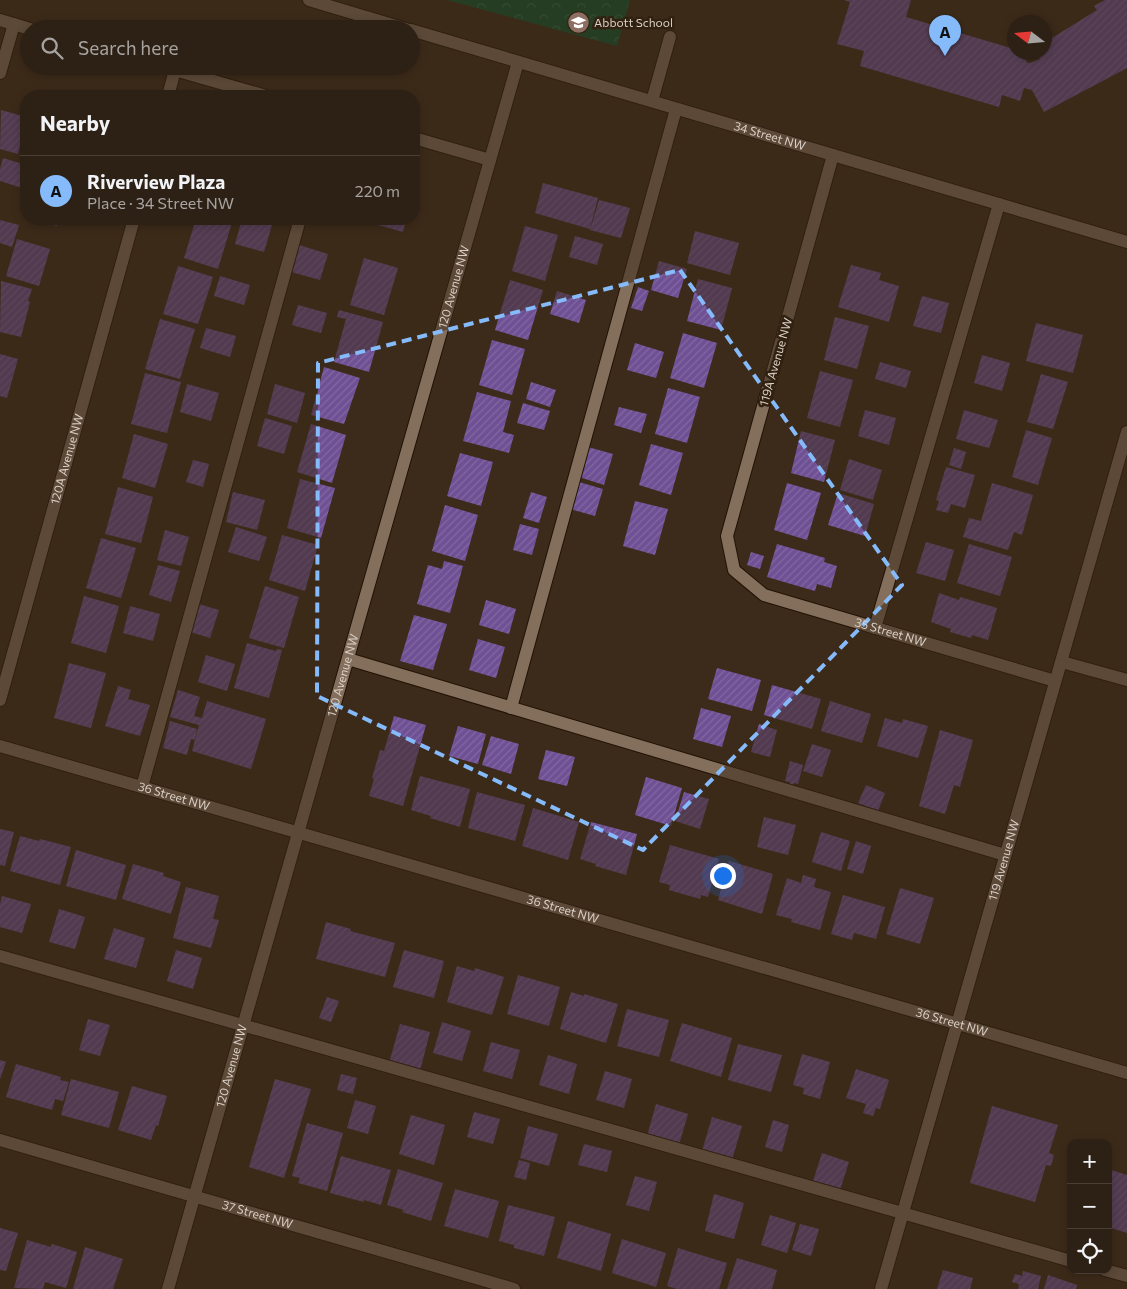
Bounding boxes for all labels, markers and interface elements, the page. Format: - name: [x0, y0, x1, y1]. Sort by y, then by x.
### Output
- school or university icon: Abbott School: [566, 11, 590, 35]
- place label: Abbott School: [594, 15, 673, 29]
- pin: A: [929, 15, 961, 56]
- north arrow: [1007, 15, 1052, 60]
- search box: [20, 20, 420, 75]
- icon: search: [38, 34, 66, 62]
- text: Search here: [78, 36, 178, 59]
- text: Nearby: [40, 110, 110, 135]
- street label: 34 Street NW: [732, 118, 807, 152]
- text: Riverview Plaza: [87, 170, 225, 193]
- text: A: [50, 181, 62, 200]
- text: 220 m: [355, 181, 400, 200]
- text: Place · 34 Street NW: [87, 193, 234, 212]
- street label: 120 Avenue NW: [434, 244, 471, 330]
- street label: 119A Avenue NW: [756, 316, 794, 408]
- street label: 120A Avenue NW: [47, 412, 85, 506]
- street label: 35 Street NW: [853, 614, 928, 649]
- street label: 120 Avenue NW: [324, 632, 361, 718]
- street label: 36 Street NW: [137, 778, 212, 813]
- street label: 119 Avenue NW: [985, 818, 1021, 902]
- your location: [710, 863, 736, 889]
- street label: 36 Street NW: [526, 891, 601, 925]
- street label: 36 Street NW: [915, 1004, 990, 1038]
- street label: 120 Avenue NW: [212, 1023, 249, 1109]
- map controls: [1067, 1139, 1112, 1274]
- button: +: [1067, 1139, 1112, 1184]
- button: −: [1067, 1184, 1112, 1229]
- street label: 37 Street NW: [221, 1197, 295, 1231]
- button: locate: [1067, 1229, 1112, 1274]

